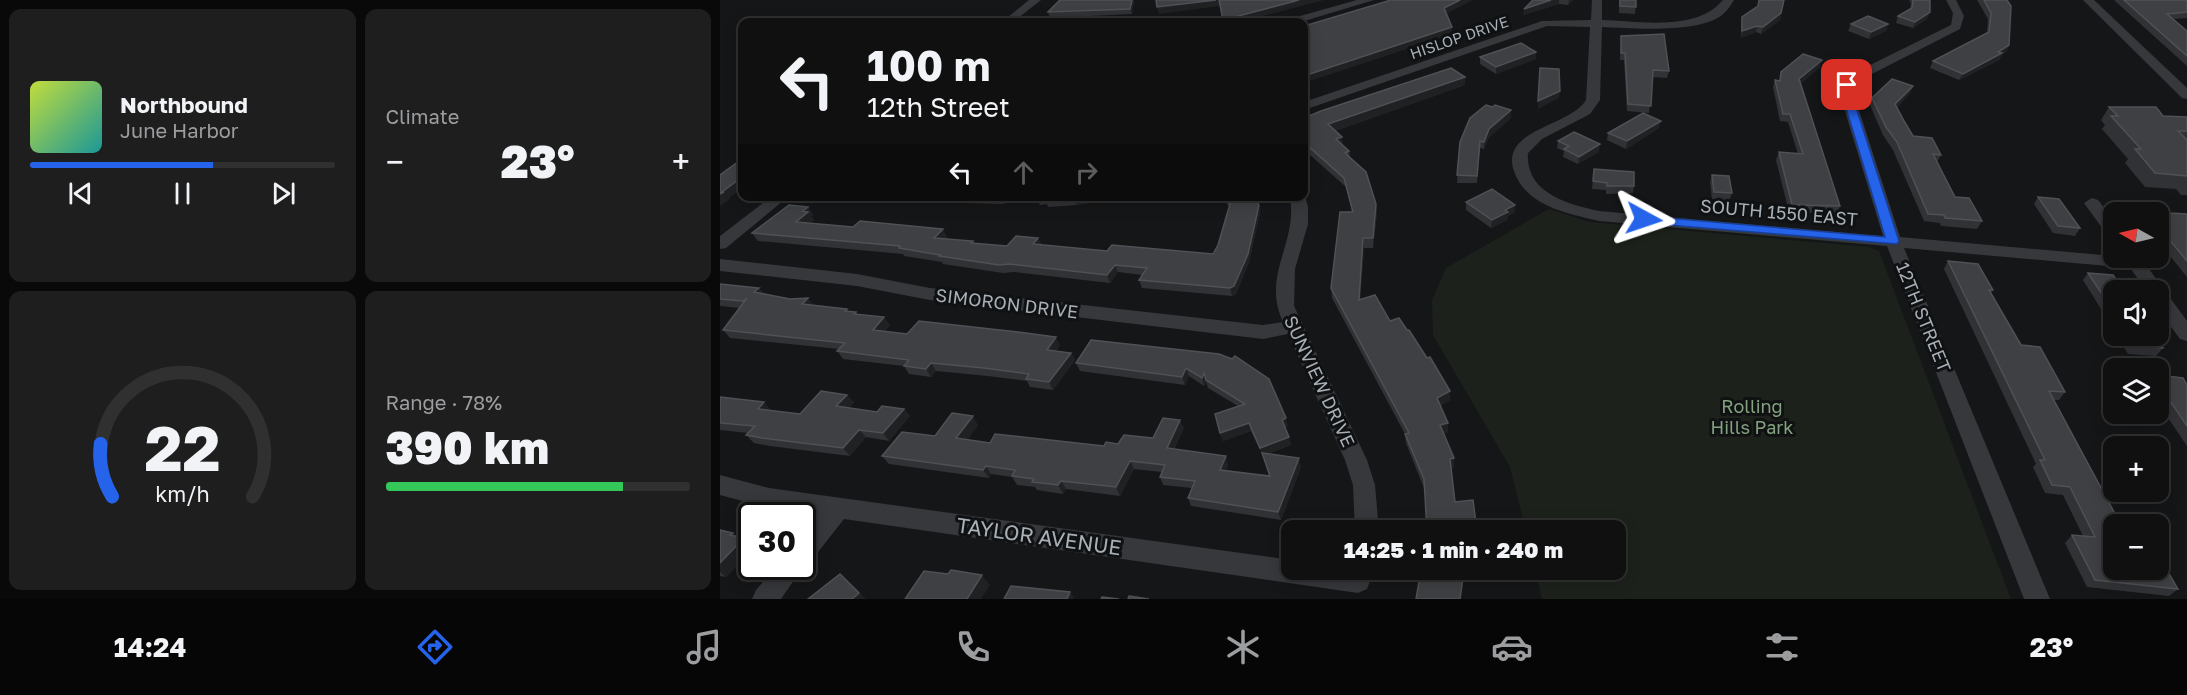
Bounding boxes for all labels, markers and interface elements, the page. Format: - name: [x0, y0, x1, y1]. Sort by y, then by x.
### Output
- street label: HISLOP DRIVE: [1407, 12, 1511, 62]
- text: 100 m: [867, 40, 990, 90]
- icon: left: [768, 42, 846, 120]
- pin: [1821, 59, 1872, 110]
- icon: arrive: [1830, 68, 1863, 101]
- text: Northbound: [120, 91, 248, 118]
- text: 12th Street: [867, 91, 1010, 123]
- text: Climate: [386, 104, 459, 128]
- text: June Harbor: [120, 118, 239, 142]
- text: 23°: [501, 134, 575, 188]
- text: −: [386, 142, 404, 181]
- text: +: [672, 142, 690, 181]
- icon: left: [944, 156, 977, 189]
- icon: ahead: [1007, 156, 1040, 189]
- icon: right: [1070, 156, 1103, 189]
- icon: previous: [64, 177, 97, 210]
- icon: pause: [166, 177, 199, 210]
- icon: next: [267, 177, 300, 210]
- position arrow: [1612, 187, 1676, 251]
- street label: SOUTH 1550 EAST: [1699, 194, 1859, 230]
- north arrow: [2103, 202, 2169, 268]
- map controls: [2103, 202, 2169, 580]
- street label: 12TH STREET: [1892, 259, 1956, 375]
- button: sound: [2103, 280, 2169, 346]
- street label: SIMORON DRIVE: [935, 283, 1079, 323]
- street label: SUNVIEW DRIVE: [1280, 312, 1360, 450]
- button: layers: [2103, 358, 2169, 424]
- text: Range · 78%: [386, 390, 502, 414]
- park label: Rolling Hills Park: [1710, 395, 1794, 438]
- text: 22: [144, 410, 220, 485]
- text: 390 km: [386, 420, 549, 474]
- button: +: [2103, 436, 2169, 502]
- text: km/h: [155, 482, 210, 508]
- speed limit sign: 30: [738, 502, 816, 580]
- street label: TAYLOR AVENUE: [955, 512, 1123, 560]
- button: −: [2103, 514, 2169, 580]
- text: 14:25 · 1 min · 240 m: [1344, 536, 1563, 563]
- icon: directions: [414, 626, 456, 668]
- icon: music: [683, 626, 725, 668]
- icon: phone: [952, 626, 994, 668]
- icon: climate: [1222, 626, 1264, 668]
- icon: car: [1491, 626, 1533, 668]
- icon: filters: [1761, 626, 1803, 668]
- text: 14:24: [114, 631, 186, 663]
- text: 23°: [2030, 631, 2073, 663]

